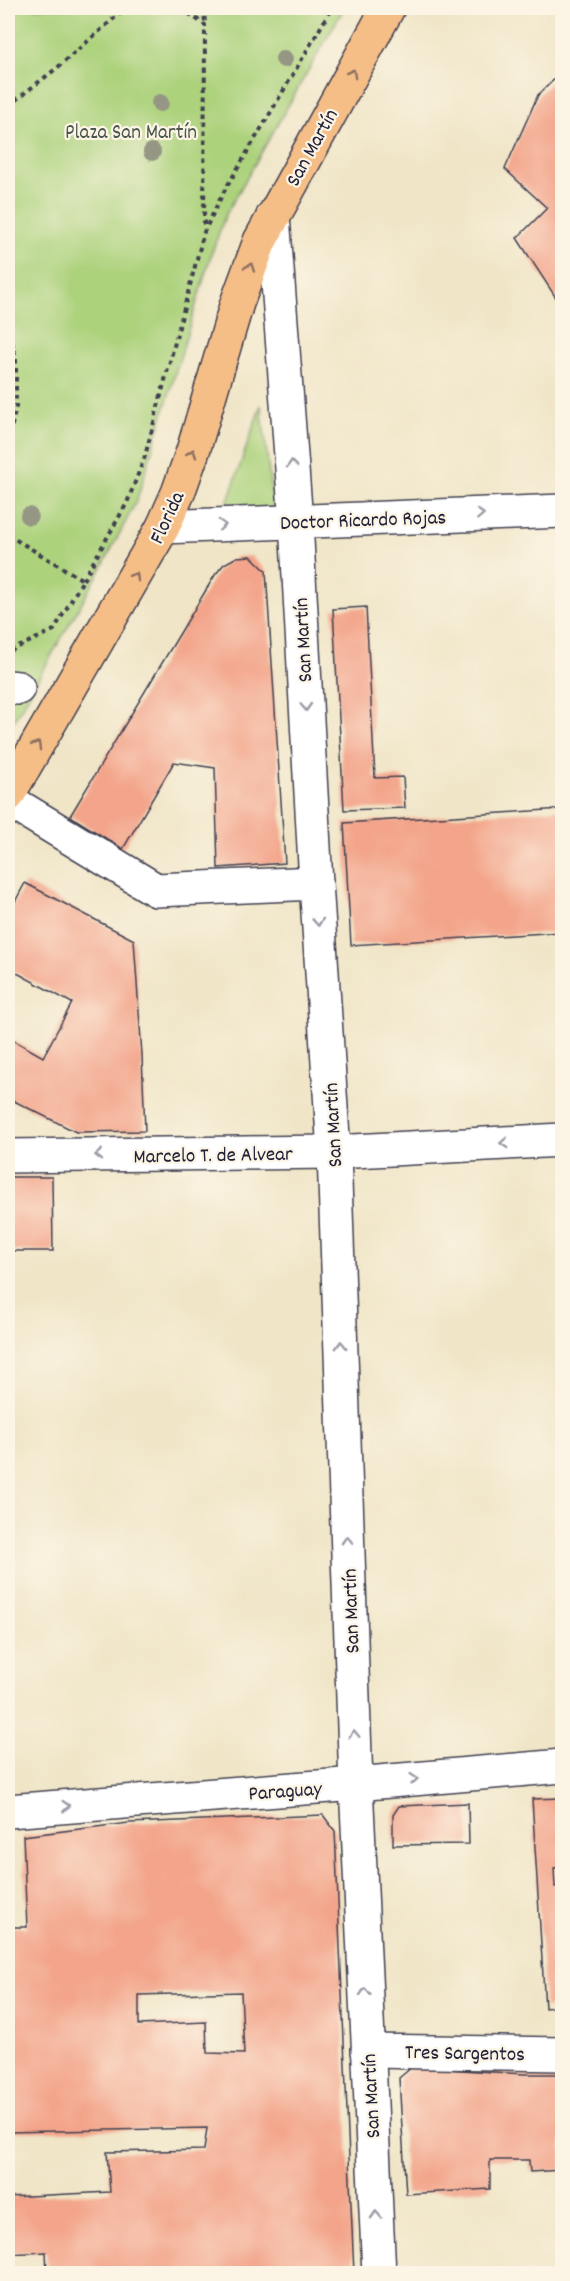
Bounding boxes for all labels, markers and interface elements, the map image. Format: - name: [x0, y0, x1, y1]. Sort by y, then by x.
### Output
- one-way arrow: [345, 69, 356, 80]
- street label: San Martín: [280, 104, 347, 193]
- park label: Plaza San Martín: [65, 119, 197, 149]
- one-way arrow: [243, 262, 256, 273]
- one-way arrow: [185, 448, 197, 459]
- one-way arrow: [285, 460, 298, 469]
- street label: Florida: [143, 486, 194, 550]
- street label: Doctor Ricardo Rojas: [280, 504, 447, 540]
- one-way arrow: [476, 508, 485, 521]
- one-way arrow: [217, 519, 226, 532]
- one-way arrow: [128, 572, 139, 582]
- street label: San Martín: [288, 597, 322, 683]
- one-way arrow: [300, 702, 313, 711]
- one-way arrow: [30, 741, 41, 751]
- one-way arrow: [312, 918, 325, 927]
- street label: San Martín: [318, 1082, 352, 1168]
- one-way arrow: [500, 1136, 509, 1149]
- street label: Marcelo T. de Alvear: [133, 1141, 293, 1173]
- one-way arrow: [95, 1149, 104, 1161]
- one-way arrow: [334, 1340, 347, 1349]
- one-way arrow: [341, 1535, 354, 1544]
- street label: San Martín: [337, 1568, 369, 1654]
- one-way arrow: [348, 1730, 360, 1739]
- one-way arrow: [410, 1773, 419, 1786]
- street label: Paraguay: [247, 1775, 323, 1811]
- one-way arrow: [61, 1800, 70, 1813]
- one-way arrow: [359, 1988, 372, 1997]
- street label: Tres Sargentos: [405, 2039, 525, 2071]
- street label: San Martín: [356, 2053, 390, 2139]
- one-way arrow: [369, 2211, 382, 2220]

